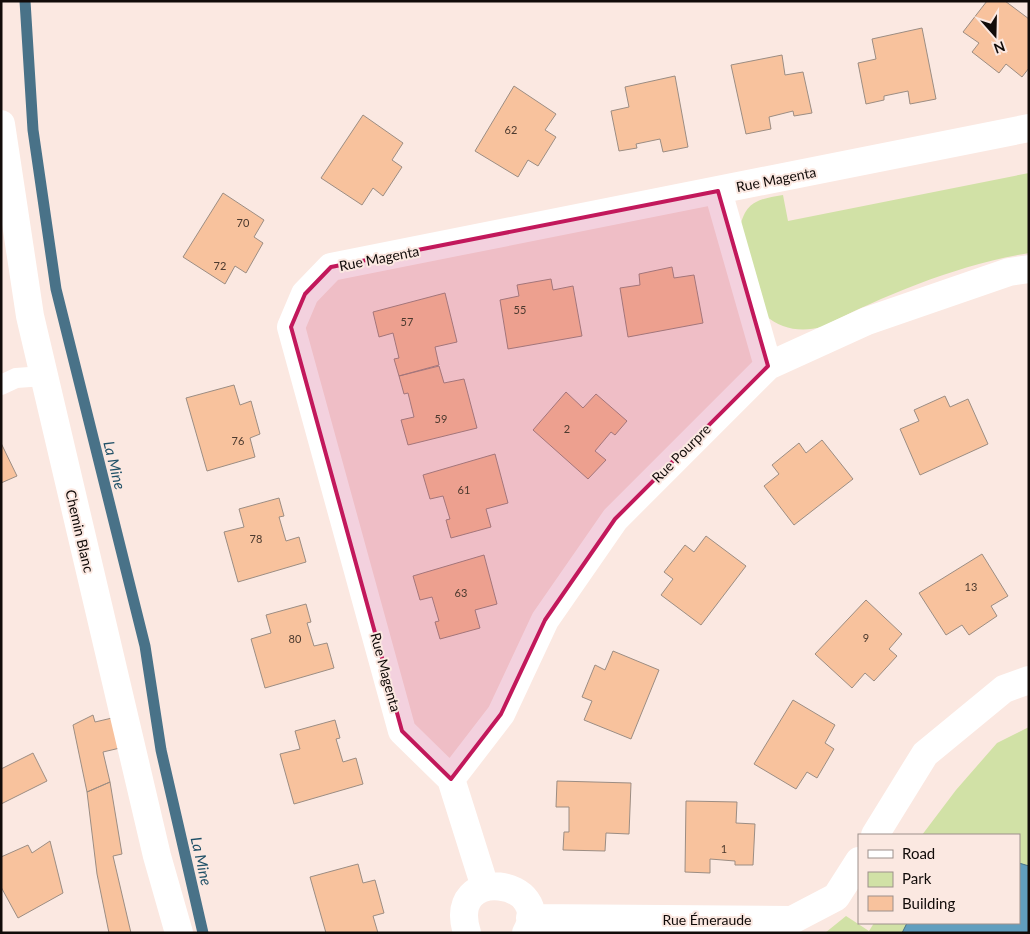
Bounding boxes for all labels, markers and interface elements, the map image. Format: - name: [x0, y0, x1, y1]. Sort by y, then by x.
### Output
- north arrow: [970, 10, 1020, 60]
- text: N: [992, 38, 1008, 58]
- house number: 62: [505, 123, 517, 136]
- street label: Rue Magenta: [734, 163, 818, 195]
- house number: 70: [237, 216, 250, 229]
- street label: Rue Magenta: [337, 242, 421, 274]
- house number: 72: [214, 259, 226, 272]
- house number: 55: [514, 303, 526, 316]
- house number: 57: [401, 315, 413, 328]
- house number: 59: [435, 412, 447, 425]
- street label: Rue Pourpre: [648, 420, 714, 486]
- house number: 2: [564, 422, 570, 435]
- house number: 76: [232, 434, 244, 447]
- water label: La Mine: [100, 439, 130, 491]
- house number: 61: [458, 483, 470, 496]
- street label: Chemin Blanc: [62, 488, 98, 574]
- house number: 78: [250, 532, 262, 545]
- house number: 13: [965, 580, 977, 593]
- house number: 63: [455, 586, 467, 599]
- street label: Rue Magenta: [367, 631, 405, 713]
- house number: 9: [863, 631, 869, 644]
- house number: 80: [289, 632, 302, 645]
- legend: [858, 834, 1020, 924]
- water label: La Mine: [188, 835, 216, 887]
- house number: 1: [721, 842, 727, 855]
- text: Road: [902, 844, 935, 862]
- text: Park: [902, 869, 932, 887]
- text: Building: [902, 894, 955, 912]
- street label: Rue Émeraude: [662, 911, 752, 928]

